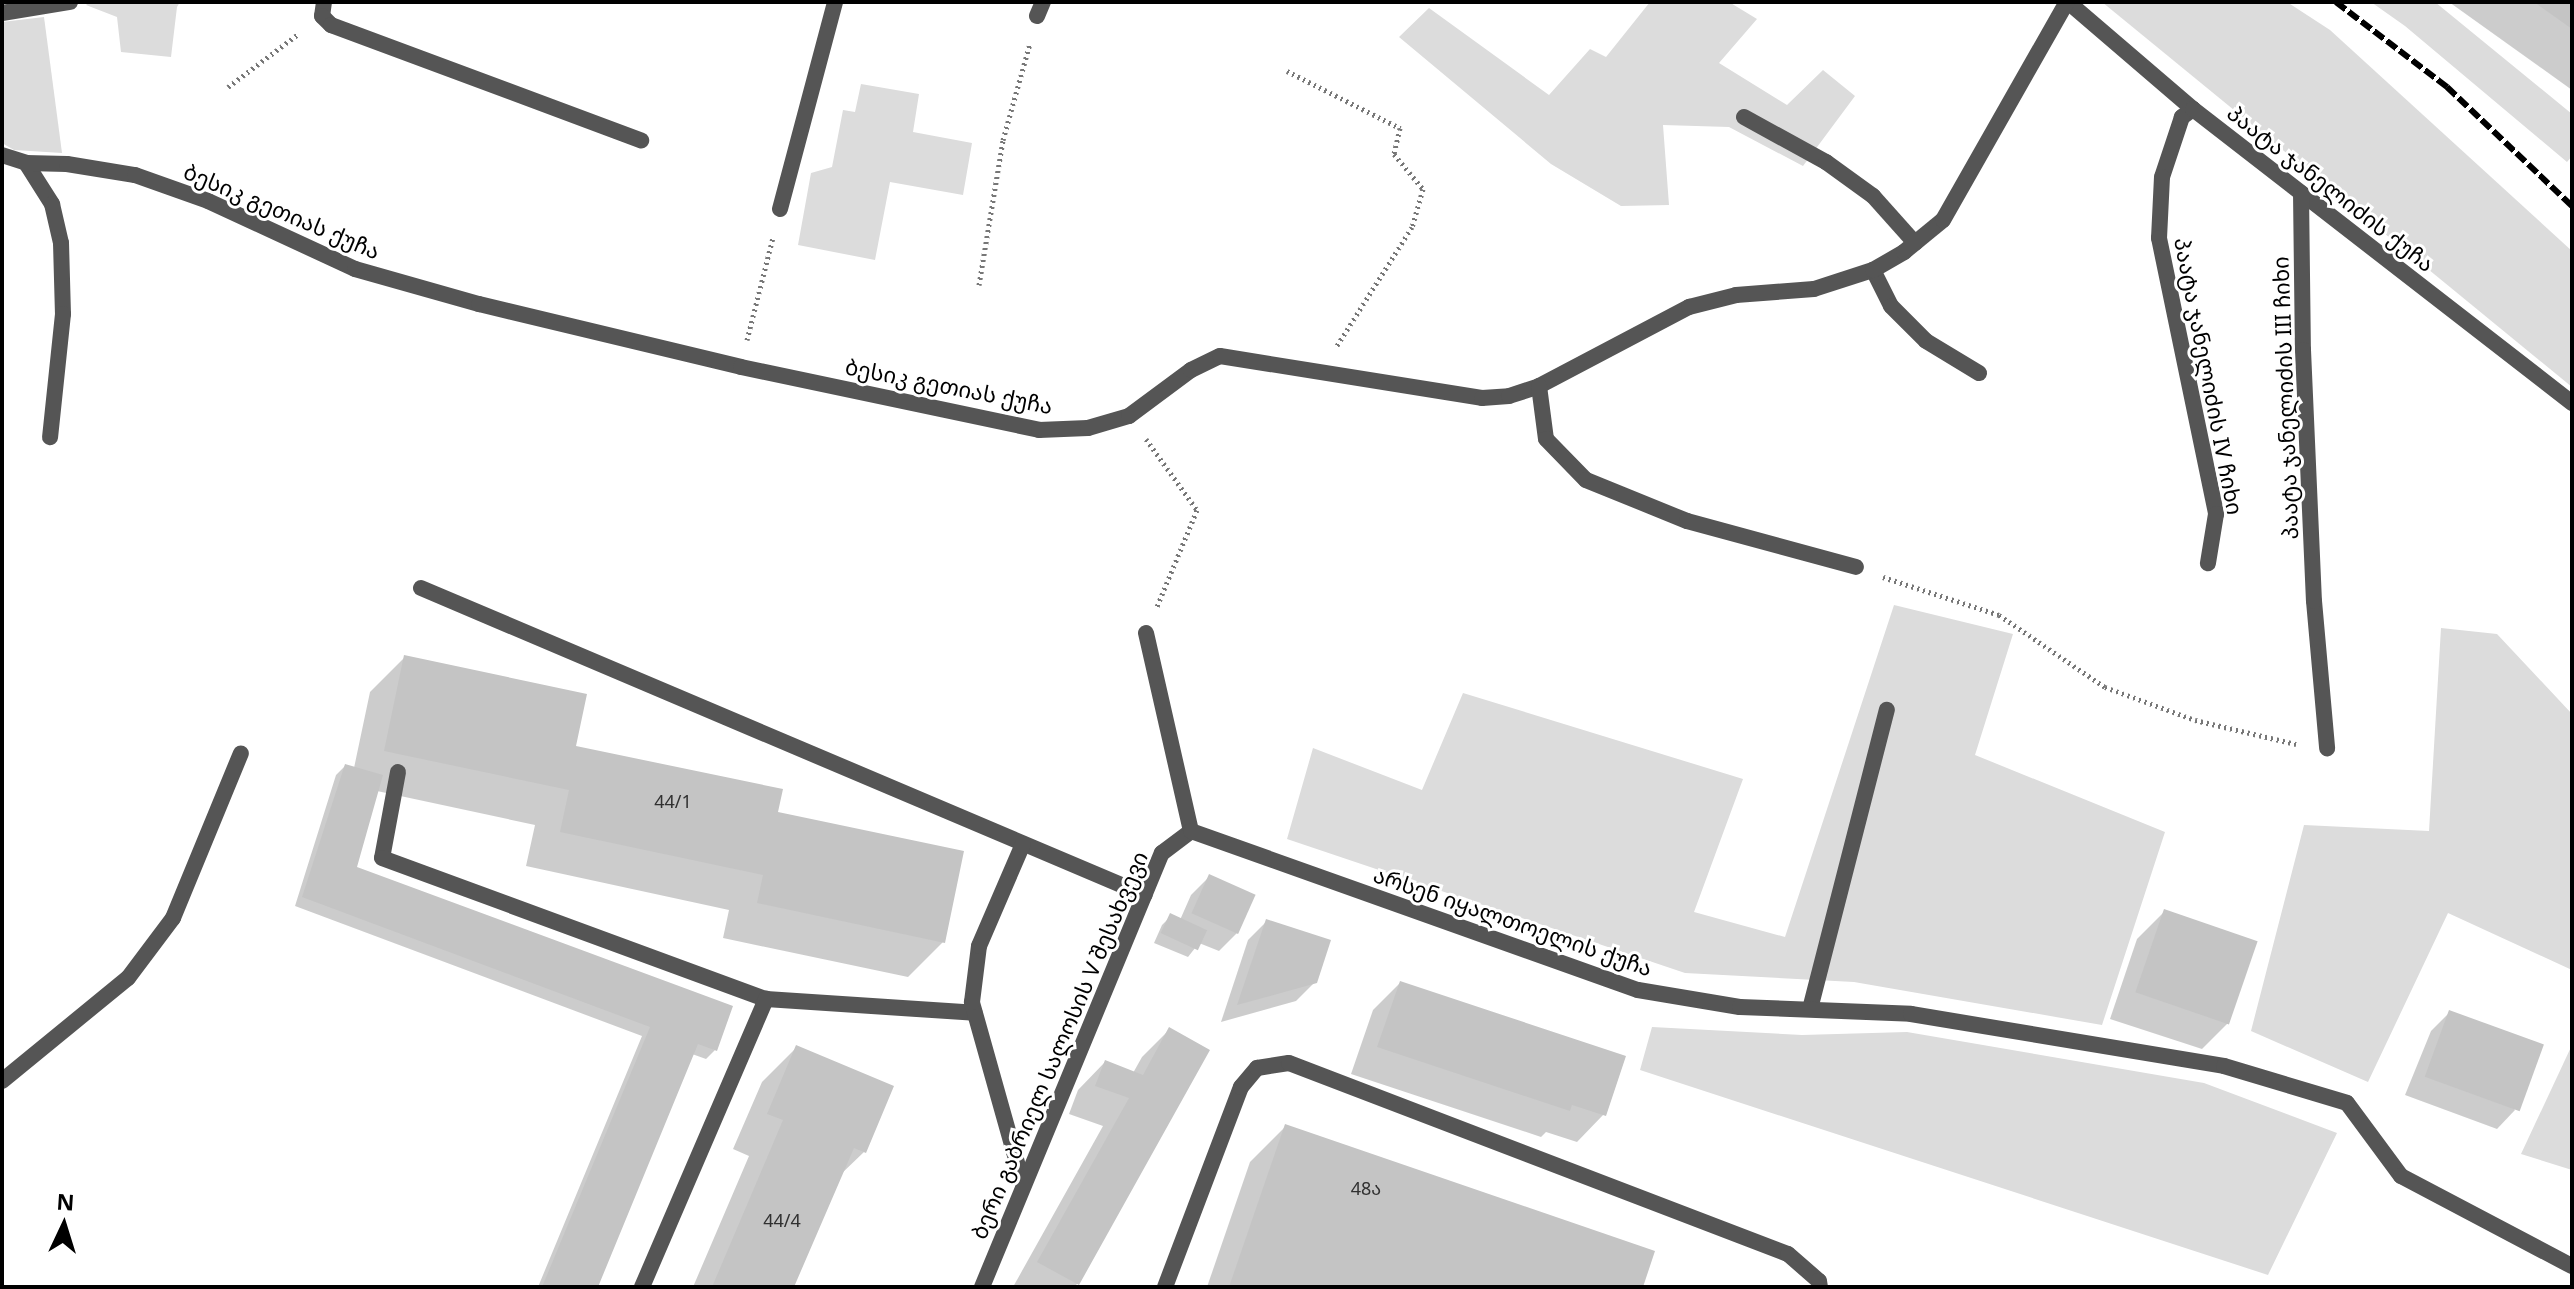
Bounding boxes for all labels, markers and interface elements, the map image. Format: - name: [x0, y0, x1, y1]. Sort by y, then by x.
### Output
- street label: პაატა ჯანელიძის ქუჩა: [2222, 99, 2440, 277]
- street label: ბესიკ გეთიას ქუჩა: [180, 158, 384, 264]
- street label: პაატა ჯანელიძის IV ჩიხი: [2169, 235, 2249, 517]
- street label: პაატა ჯანელიძის III ჩიხი: [2267, 256, 2303, 540]
- street label: ბესიკ გეთიას ქუჩა: [843, 353, 1055, 419]
- house number: 44/1: [654, 790, 692, 812]
- street label: ბერი გაბრიელ სალოსის V შესახვევი: [965, 847, 1153, 1243]
- street label: არსენ იყალთოელის ქუჩა: [1370, 861, 1656, 981]
- house number: 48ა: [1351, 1177, 1381, 1199]
- north arrow: [24, 1185, 104, 1265]
- text: N: [56, 1185, 76, 1217]
- house number: 44/4: [763, 1209, 801, 1231]

